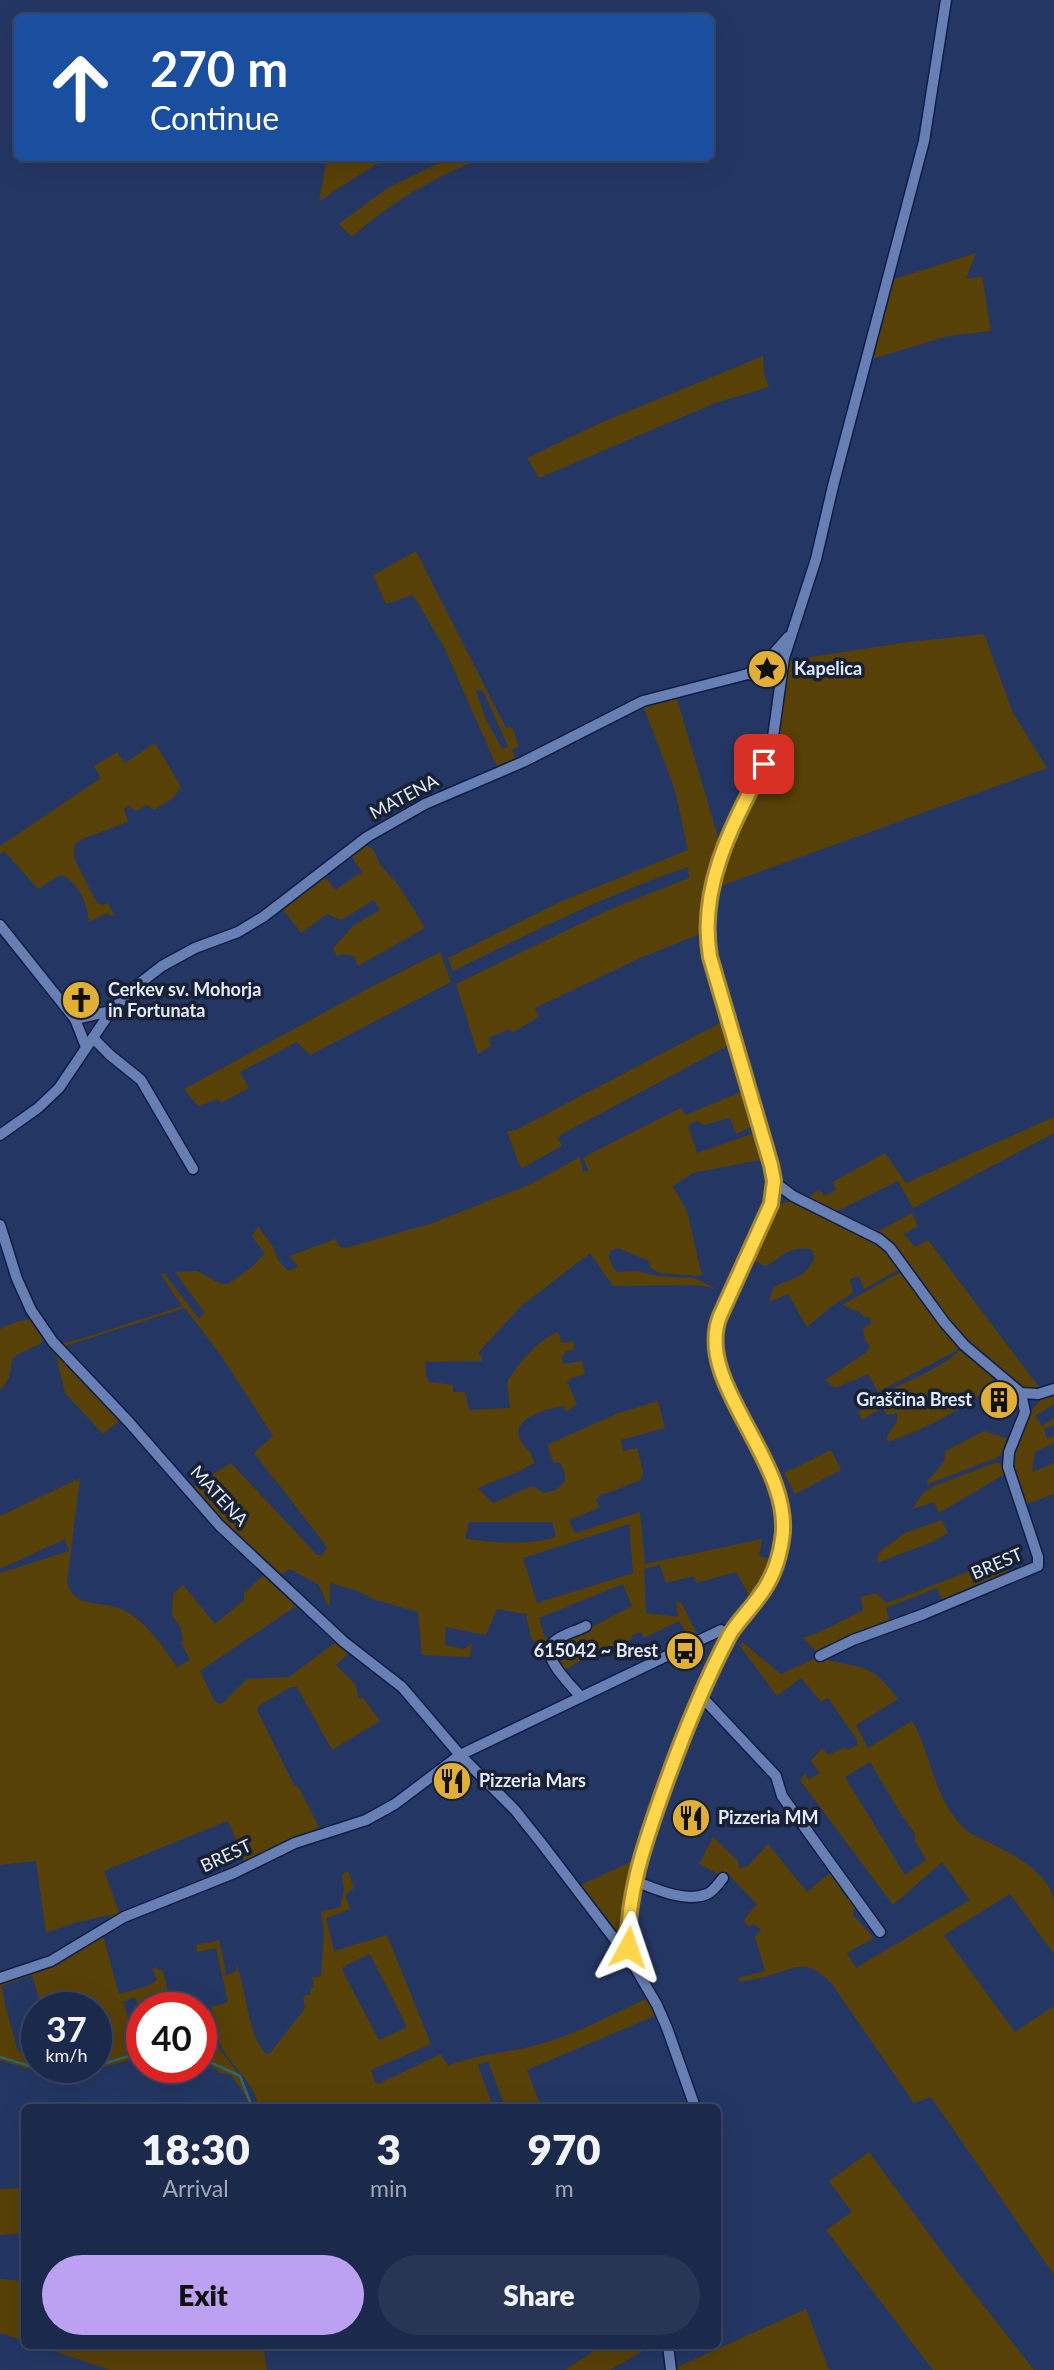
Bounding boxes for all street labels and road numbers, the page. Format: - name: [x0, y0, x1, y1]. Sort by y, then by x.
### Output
- street label: MATENA: [365, 769, 442, 823]
- street label: MATENA: [186, 1461, 254, 1531]
- street label: BREST: [968, 1542, 1026, 1584]
- street label: BREST: [197, 1834, 255, 1876]

